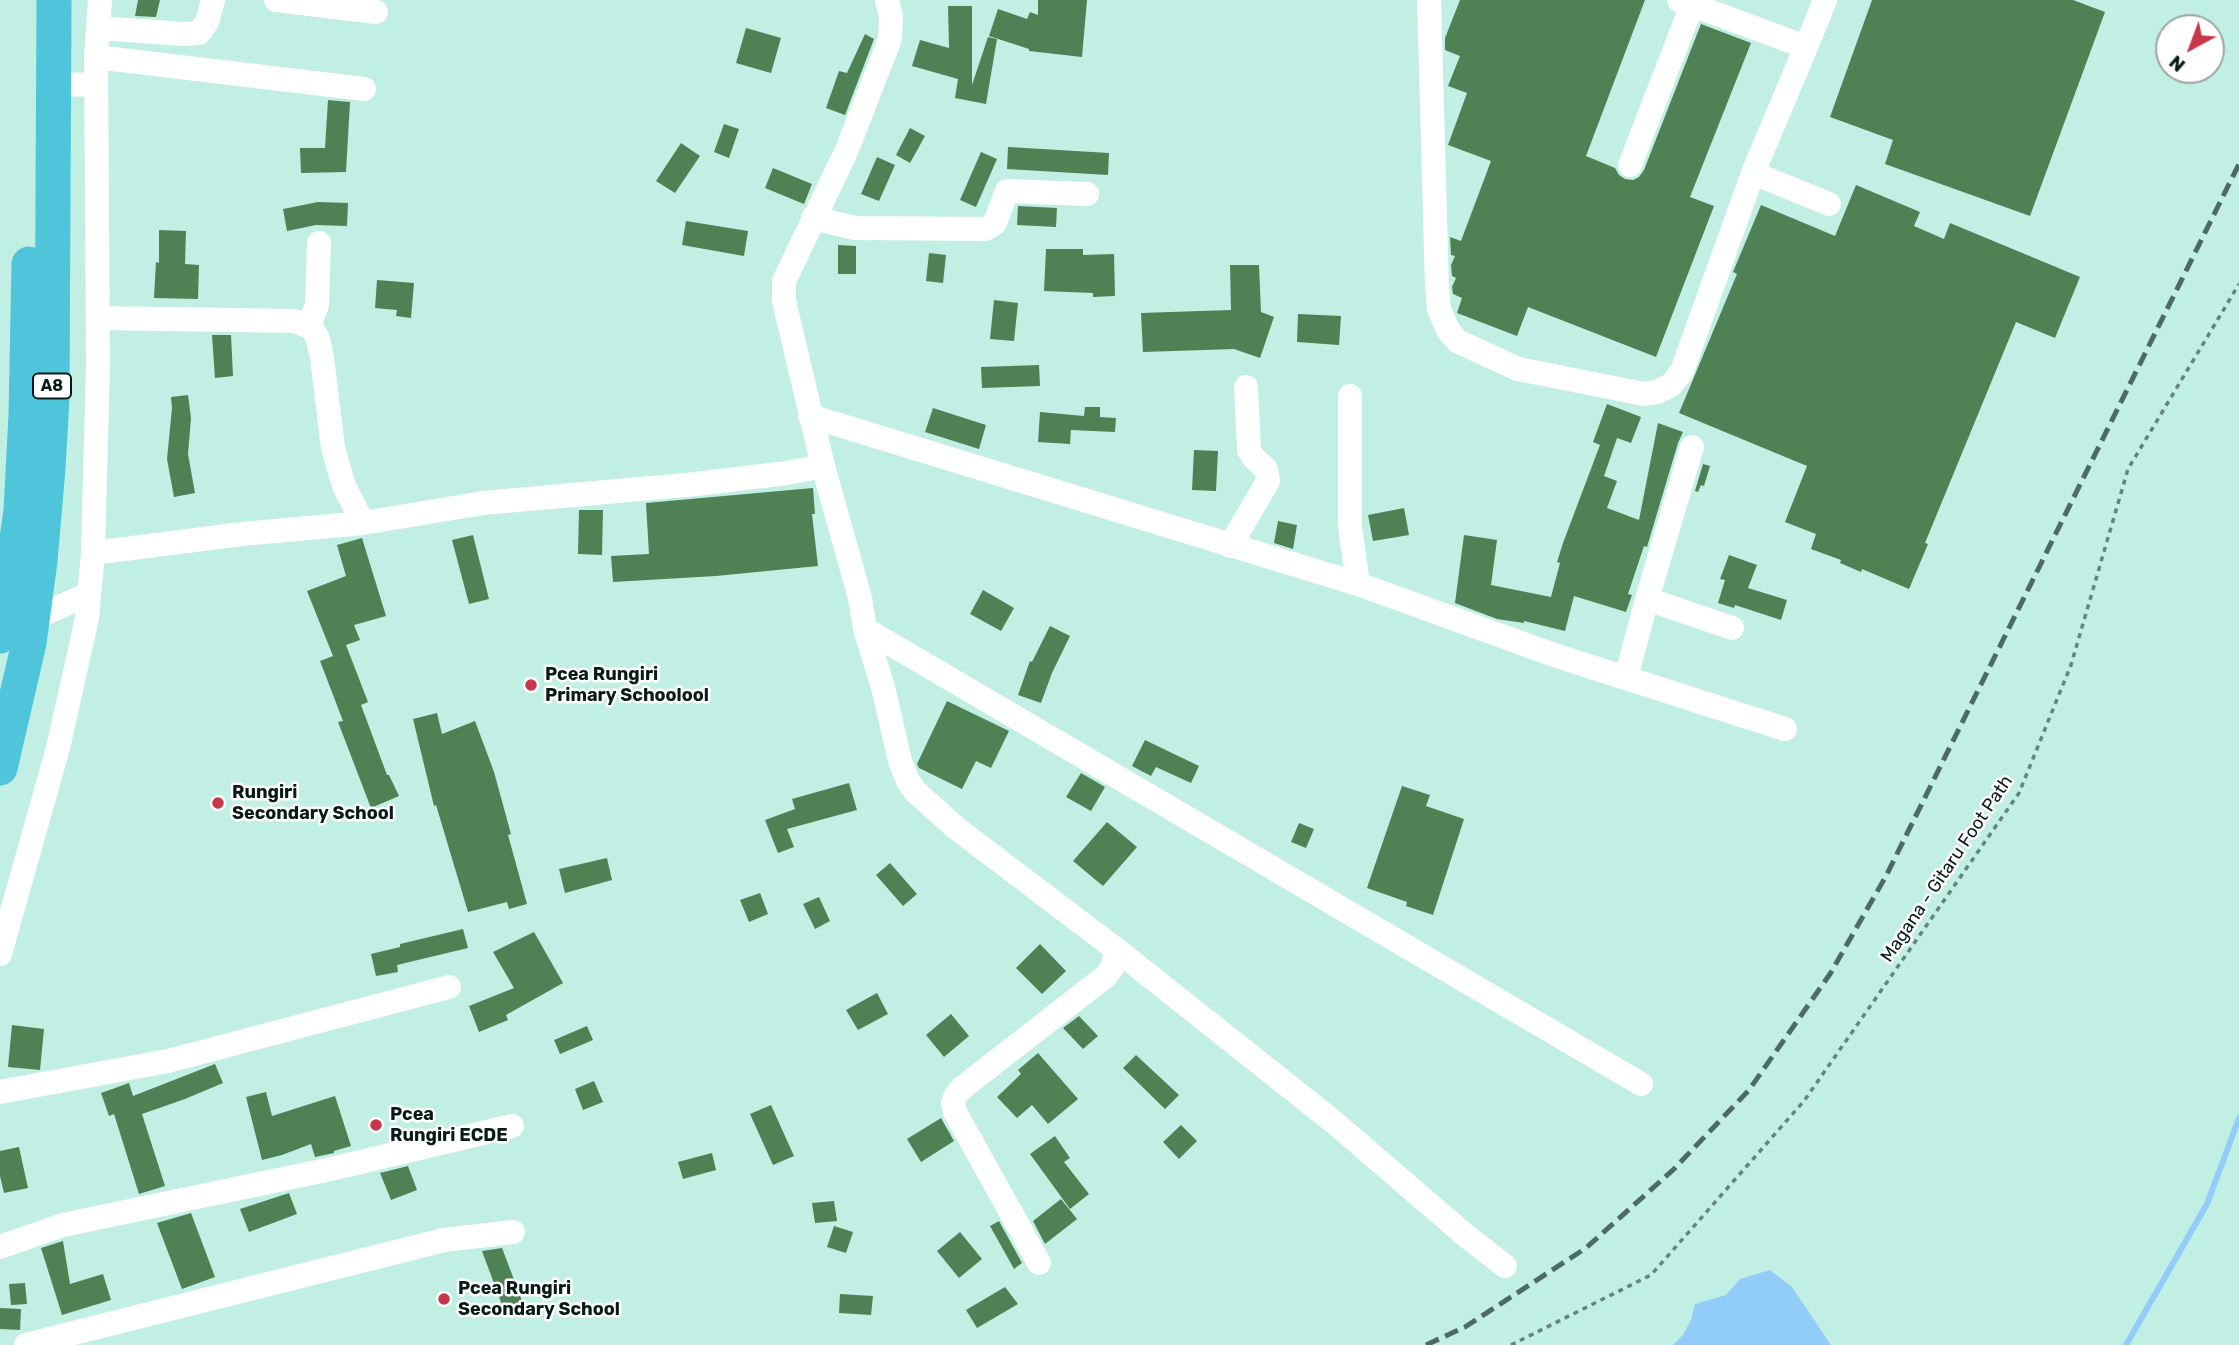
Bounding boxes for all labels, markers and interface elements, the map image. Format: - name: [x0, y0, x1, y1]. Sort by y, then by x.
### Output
- north arrow: [2155, 14, 2225, 84]
- text: N: [2165, 51, 2190, 77]
- road number: A8: [33, 374, 71, 398]
- place label: Pcea Rungiri Primary Schoolool: [545, 664, 709, 706]
- marker: Pcea Rungiri Primary Schoolool: [523, 677, 539, 693]
- street label: Magana - Gitaru Foot Path: [1876, 772, 2018, 966]
- place label: Rungiri Secondary School: [232, 782, 394, 824]
- marker: Rungiri Secondary School: [210, 795, 226, 811]
- place label: Pcea Rungiri ECDE: [390, 1104, 508, 1146]
- marker: Pcea Rungiri ECDE: [368, 1117, 384, 1133]
- place label: Pcea Rungiri Secondary School: [458, 1278, 620, 1320]
- marker: Pcea Rungiri Secondary School: [436, 1291, 452, 1307]

